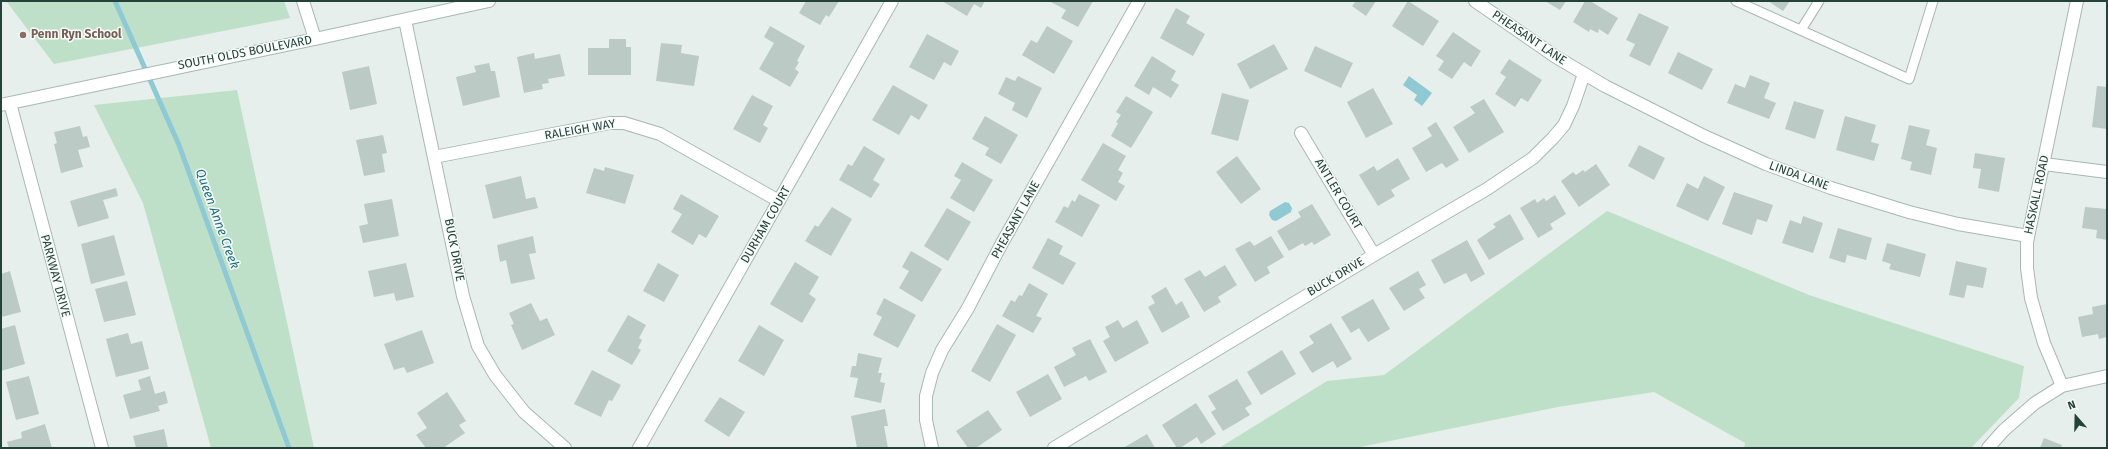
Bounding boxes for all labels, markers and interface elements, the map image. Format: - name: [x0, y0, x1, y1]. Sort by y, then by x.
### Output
- street label: PHEASANT LANE: [1489, 8, 1569, 68]
- place label: Penn Ryn School: [31, 28, 122, 42]
- marker: Penn Ryn School: [18, 30, 28, 40]
- street label: SOUTH OLDS BOULEVARD: [177, 33, 313, 73]
- street label: RALEIGH WAY: [543, 117, 617, 143]
- street label: HASKALL ROAD: [2022, 154, 2052, 236]
- street label: ANTLER COURT: [1311, 156, 1365, 232]
- street label: LINDA LANE: [1767, 158, 1831, 194]
- water label: Queen Anne Creek: [192, 167, 242, 271]
- street label: PHEASANT LANE: [989, 179, 1043, 261]
- street label: DURHAM COURT: [738, 184, 794, 266]
- street label: BUCK DRIVE: [441, 217, 467, 283]
- street label: PARKWAY DRIVE: [37, 233, 73, 319]
- street label: BUCK DRIVE: [1305, 254, 1367, 300]
- north arrow: [2056, 397, 2096, 437]
- text: N: [2066, 398, 2077, 413]

